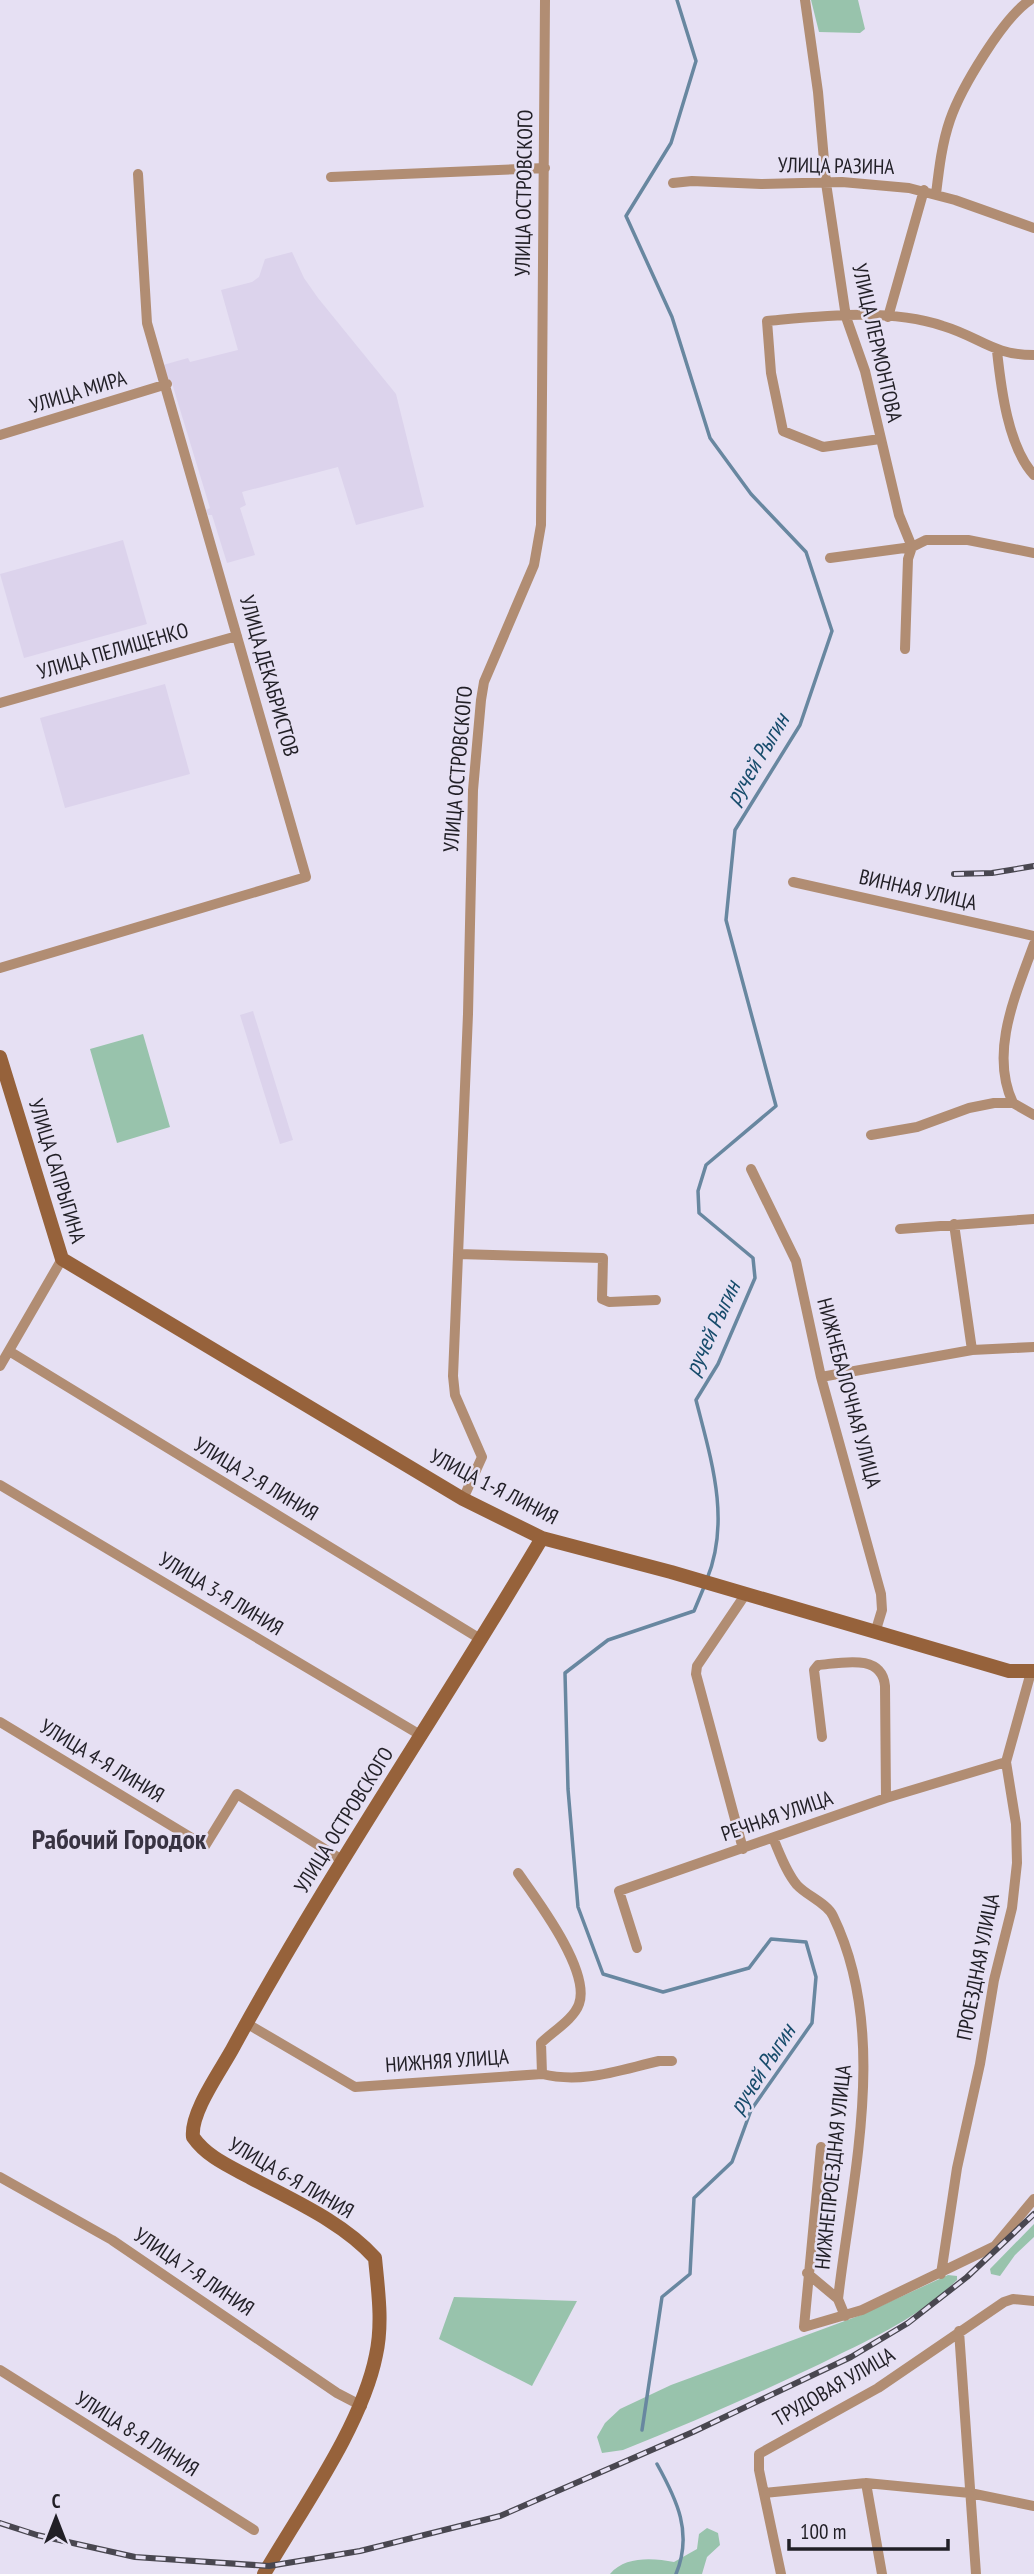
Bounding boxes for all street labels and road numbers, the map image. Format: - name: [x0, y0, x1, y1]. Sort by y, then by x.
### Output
- street label: УЛИЦА ОСТРОВСКОГО: [509, 109, 538, 277]
- street label: УЛИЦА РАЗИНА: [778, 151, 895, 180]
- street label: УЛИЦА ЛЕРМОНТОВА: [846, 261, 909, 425]
- street label: УЛИЦА МИРА: [26, 364, 129, 419]
- street label: УЛИЦА ДЕКАБРИСТОВ: [234, 592, 305, 759]
- street label: УЛИЦА ПЕЛИЩЕНКО: [34, 616, 191, 685]
- street label: УЛИЦА ОСТРОВСКОГО: [437, 685, 478, 853]
- street label: ВИННАЯ УЛИЦА: [857, 863, 980, 916]
- street label: УЛИЦА САПРЫГИНА: [23, 1096, 92, 1246]
- street label: НИЖНЕБАЛОЧНАЯ УЛИЦА: [811, 1295, 888, 1491]
- street label: УЛИЦА 2-Я ЛИНИЯ: [189, 1431, 323, 1526]
- street label: УЛИЦА 1-Я ЛИНИЯ: [426, 1443, 563, 1530]
- street label: УЛИЦА 3-Я ЛИНИЯ: [154, 1546, 288, 1641]
- street label: УЛИЦА 4-Я ЛИНИЯ: [35, 1713, 169, 1808]
- street label: УЛИЦА ОСТРОВСКОГО: [288, 1742, 399, 1898]
- street label: РЕЧНАЯ УЛИЦА: [717, 1784, 836, 1847]
- street label: ПРОЕЗДНАЯ УЛИЦА: [950, 1891, 1005, 2043]
- street label: НИЖНЯЯ УЛИЦА: [384, 2043, 510, 2078]
- street label: НИЖНЕПРОЕЗДНАЯ УЛИЦА: [808, 2063, 857, 2271]
- street label: УЛИЦА 6-Я ЛИНИЯ: [224, 2131, 359, 2224]
- street label: УЛИЦА 7-Я ЛИНИЯ: [129, 2221, 260, 2322]
- street label: ТРУДОВАЯ УЛИЦА: [768, 2341, 899, 2432]
- street label: УЛИЦА 8-Я ЛИНИЯ: [71, 2385, 204, 2482]

